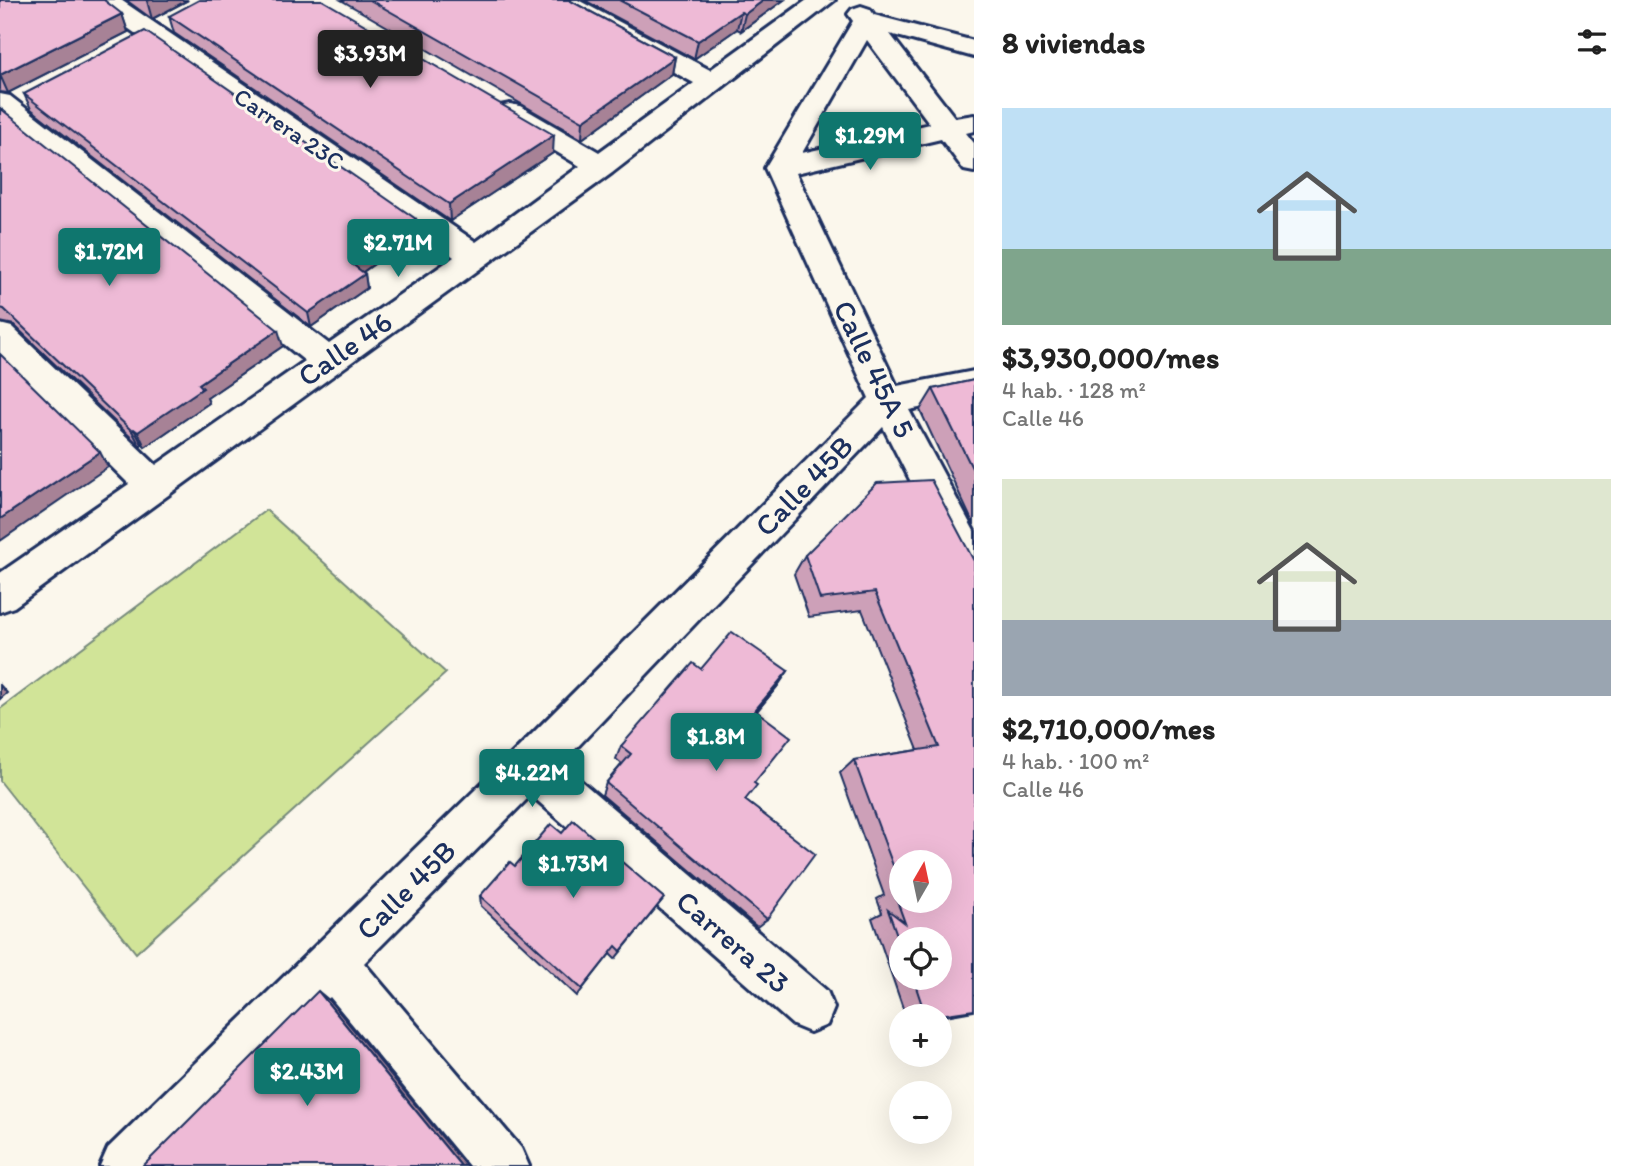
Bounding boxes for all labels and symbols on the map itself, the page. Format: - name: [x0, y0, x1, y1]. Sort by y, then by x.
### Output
- pin: $3.93M: [313, 31, 427, 90]
- street label: Carrera 23C: [229, 81, 350, 176]
- pin: $1.29M: [813, 113, 927, 172]
- pin: $2.71M: [341, 219, 455, 279]
- pin: $1.72M: [52, 229, 166, 288]
- street label: Calle 45A 5: [825, 294, 924, 444]
- street label: Calle 46: [290, 303, 399, 394]
- street label: Calle 45B: [747, 427, 861, 544]
- pin: $1.8M: [667, 714, 765, 773]
- pin: $4.22M: [475, 750, 589, 809]
- street label: Calle 45B: [348, 832, 463, 947]
- pin: $1.73M: [516, 841, 630, 900]
- north arrow: [889, 850, 952, 914]
- street label: Carrera 23: [669, 882, 798, 1001]
- pin: $2.43M: [250, 1048, 364, 1108]

